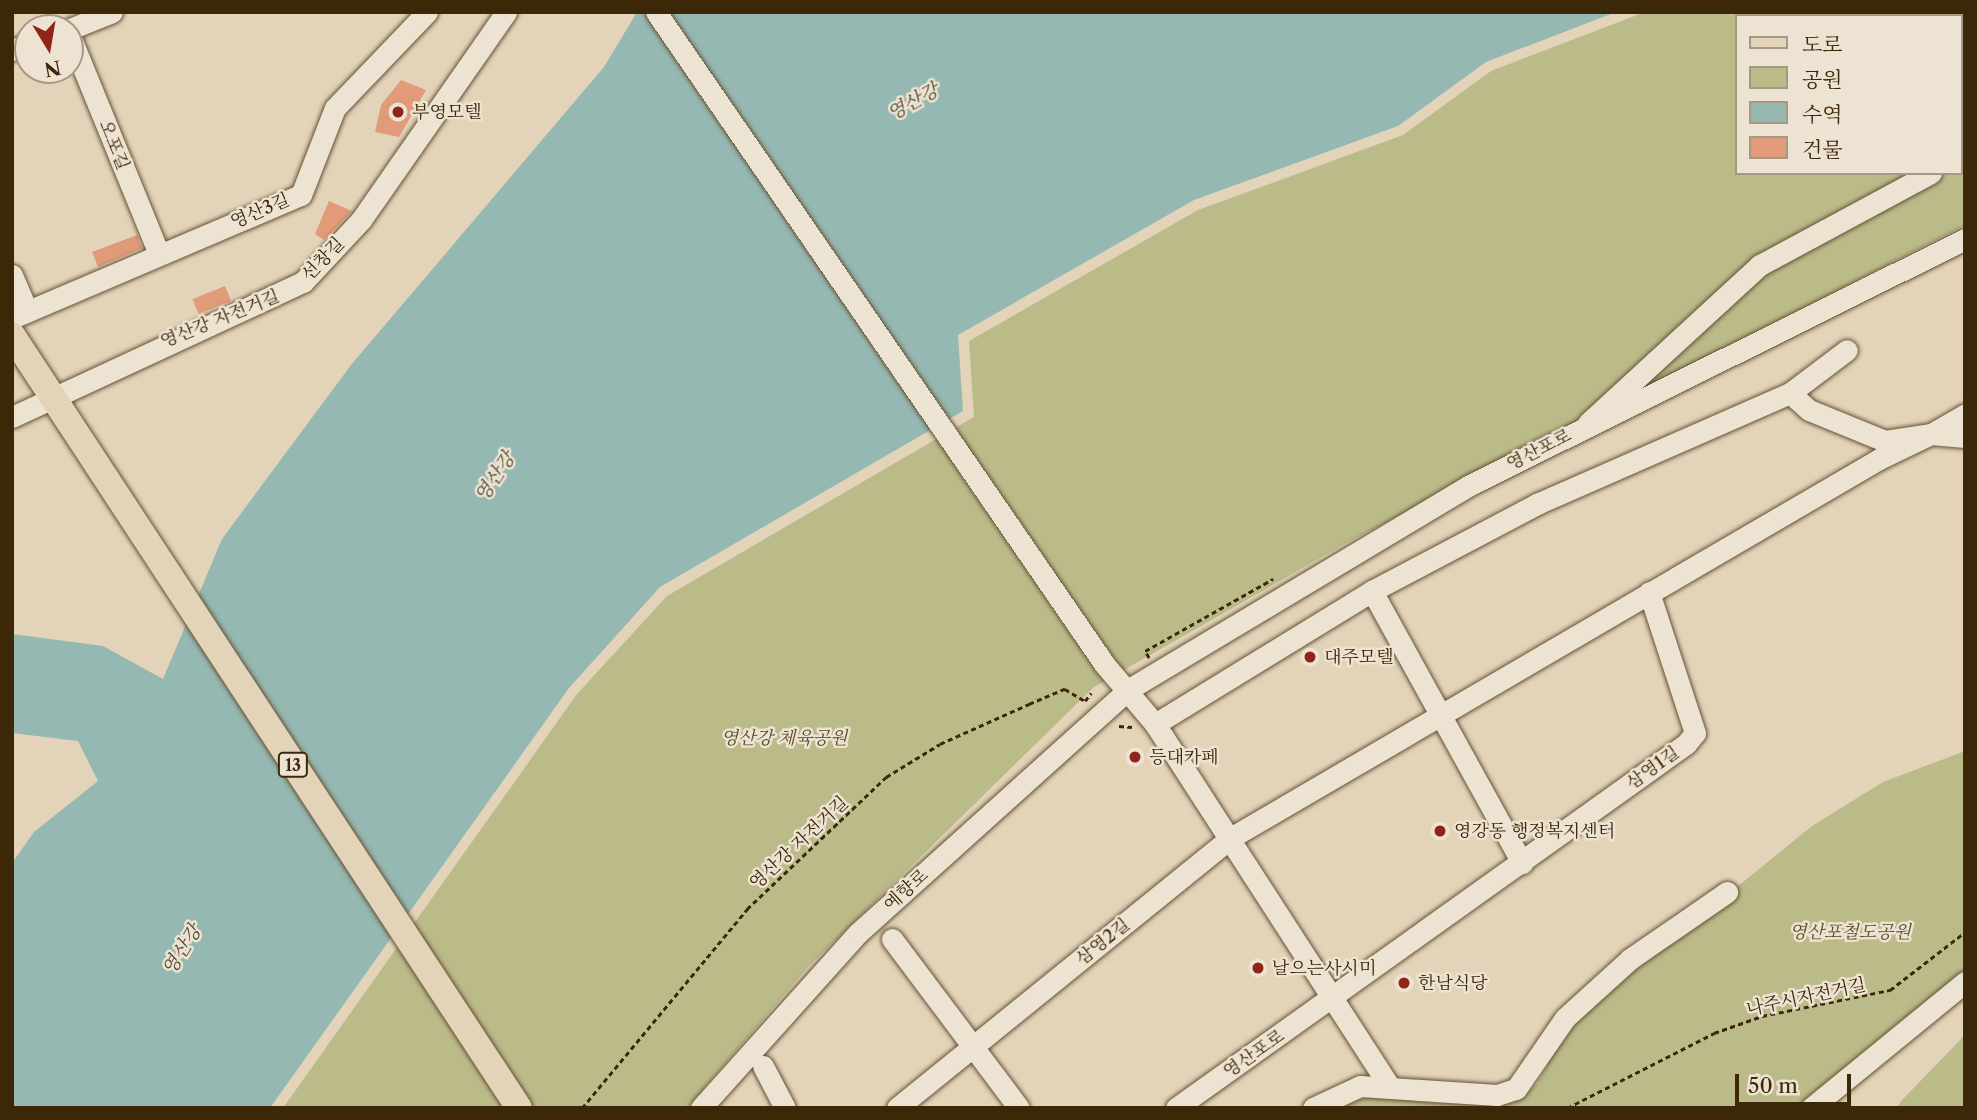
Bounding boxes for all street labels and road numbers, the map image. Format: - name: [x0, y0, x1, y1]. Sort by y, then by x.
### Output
- street label: 오포길: [94, 117, 134, 173]
- street label: 영산3길: [227, 189, 293, 233]
- street label: 선창길: [297, 233, 349, 285]
- street label: 영산강 자전거길: [157, 285, 283, 353]
- street label: 영산포로: [1503, 425, 1575, 475]
- street label: 삼영1길: [1622, 742, 1684, 794]
- road number: 13: [277, 752, 309, 778]
- street label: 영산강 자전거길: [745, 792, 853, 894]
- street label: 예향로: [879, 865, 933, 915]
- street label: 삼영2길: [1072, 914, 1134, 970]
- street label: 나주시자전거길: [1744, 974, 1868, 1020]
- street label: 영산포로: [1219, 1025, 1289, 1083]

